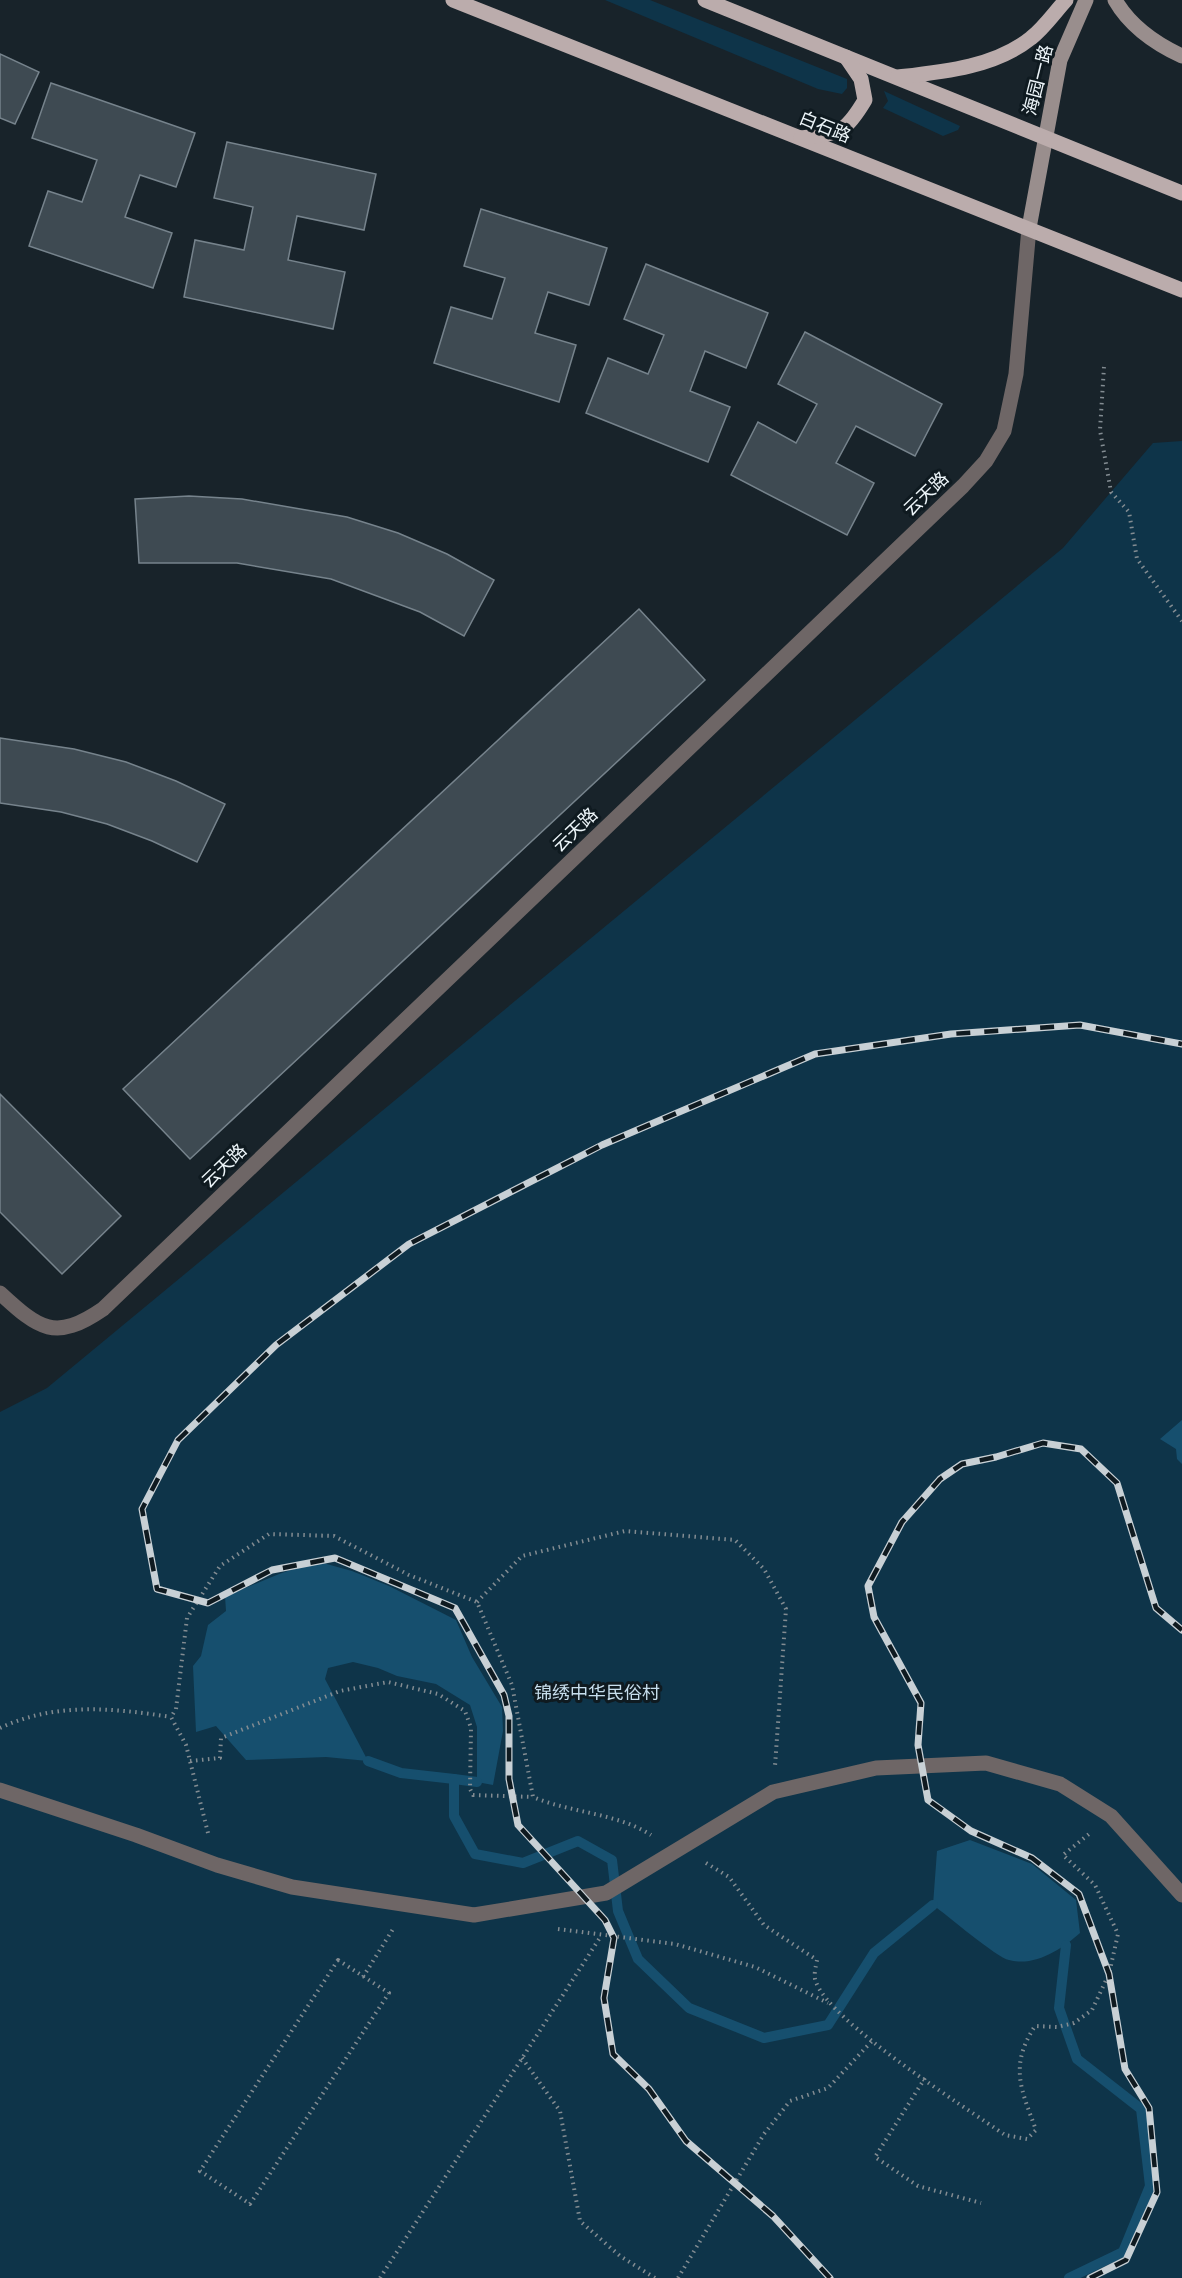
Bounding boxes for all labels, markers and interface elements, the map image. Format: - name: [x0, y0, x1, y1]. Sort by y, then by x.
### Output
- street label: 海园一路: [1018, 42, 1058, 118]
- street label: 白石路: [795, 106, 855, 148]
- street label: 云天路: [898, 467, 954, 521]
- street label: 云天路: [547, 803, 603, 857]
- street label: 云天路: [196, 1139, 252, 1193]
- park label: 锦绣中华民俗村: [534, 1681, 660, 1705]

